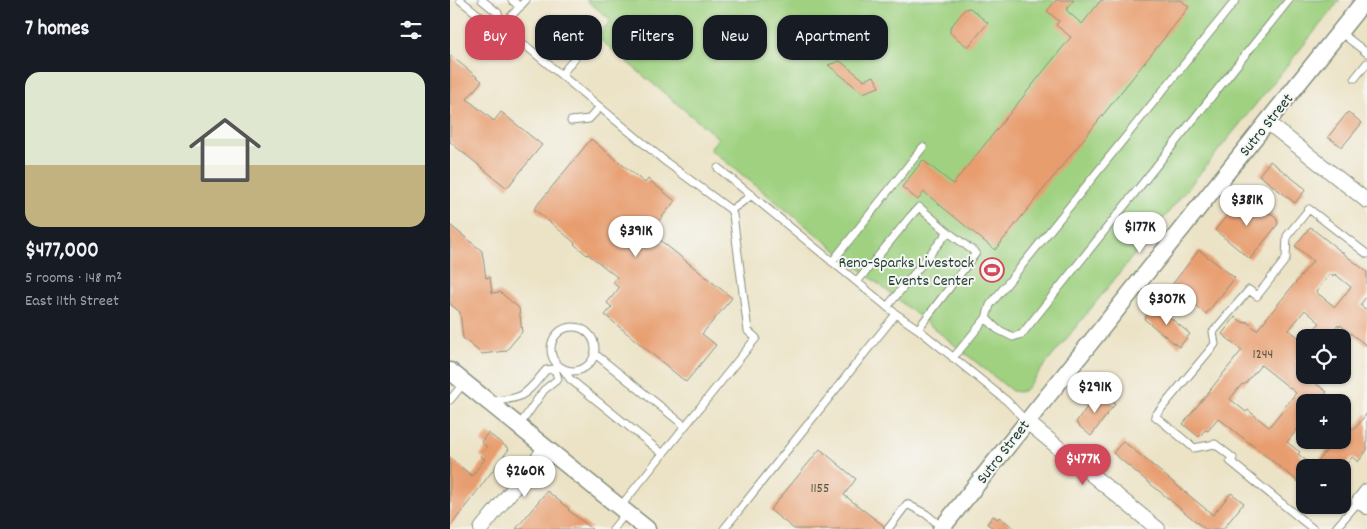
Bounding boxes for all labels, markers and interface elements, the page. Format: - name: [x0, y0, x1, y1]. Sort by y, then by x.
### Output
- text: 7 homes: [25, 15, 89, 45]
- chip: Buy: [465, 15, 525, 60]
- chip: Rent: [535, 15, 602, 60]
- chip: Filters: [612, 15, 693, 60]
- chip: New: [703, 15, 767, 60]
- chip: Apartment: [777, 15, 888, 60]
- icon: filters: [397, 16, 425, 44]
- street label: Sutro Street: [1234, 89, 1300, 162]
- icon: home: [180, 105, 270, 195]
- pin: $381K: [1212, 184, 1282, 227]
- text: $381K: [1231, 189, 1263, 212]
- pin: $177K: [1105, 212, 1175, 254]
- pin: $391K: [601, 216, 671, 258]
- text: $177K: [1124, 216, 1156, 239]
- text: $391K: [619, 220, 653, 243]
- text: $477,000: [25, 237, 99, 267]
- place label: Reno-Sparks Livestock Events Center: [838, 252, 974, 293]
- sports icon: Reno-Sparks Livestock Events Center: [979, 257, 1005, 283]
- text: 5 rooms · 148 m²: [25, 267, 122, 290]
- pin: $307K: [1132, 284, 1202, 326]
- text: $307K: [1148, 288, 1186, 311]
- text: East 11th Street: [25, 290, 119, 313]
- map controls: [1296, 329, 1351, 514]
- button: locate: [1296, 329, 1351, 384]
- house number: 1244: [1253, 345, 1273, 365]
- pin: $291K: [1060, 372, 1130, 414]
- text: $291K: [1078, 376, 1112, 399]
- button: +: [1296, 394, 1351, 449]
- street label: Sutro Street: [972, 416, 1036, 489]
- pin: $477K: [1048, 444, 1118, 486]
- text: $477K: [1066, 448, 1100, 471]
- pin: $260K: [490, 456, 560, 498]
- button: −: [1296, 459, 1351, 514]
- text: $260K: [505, 460, 545, 483]
- house number: 1155: [810, 479, 830, 499]

